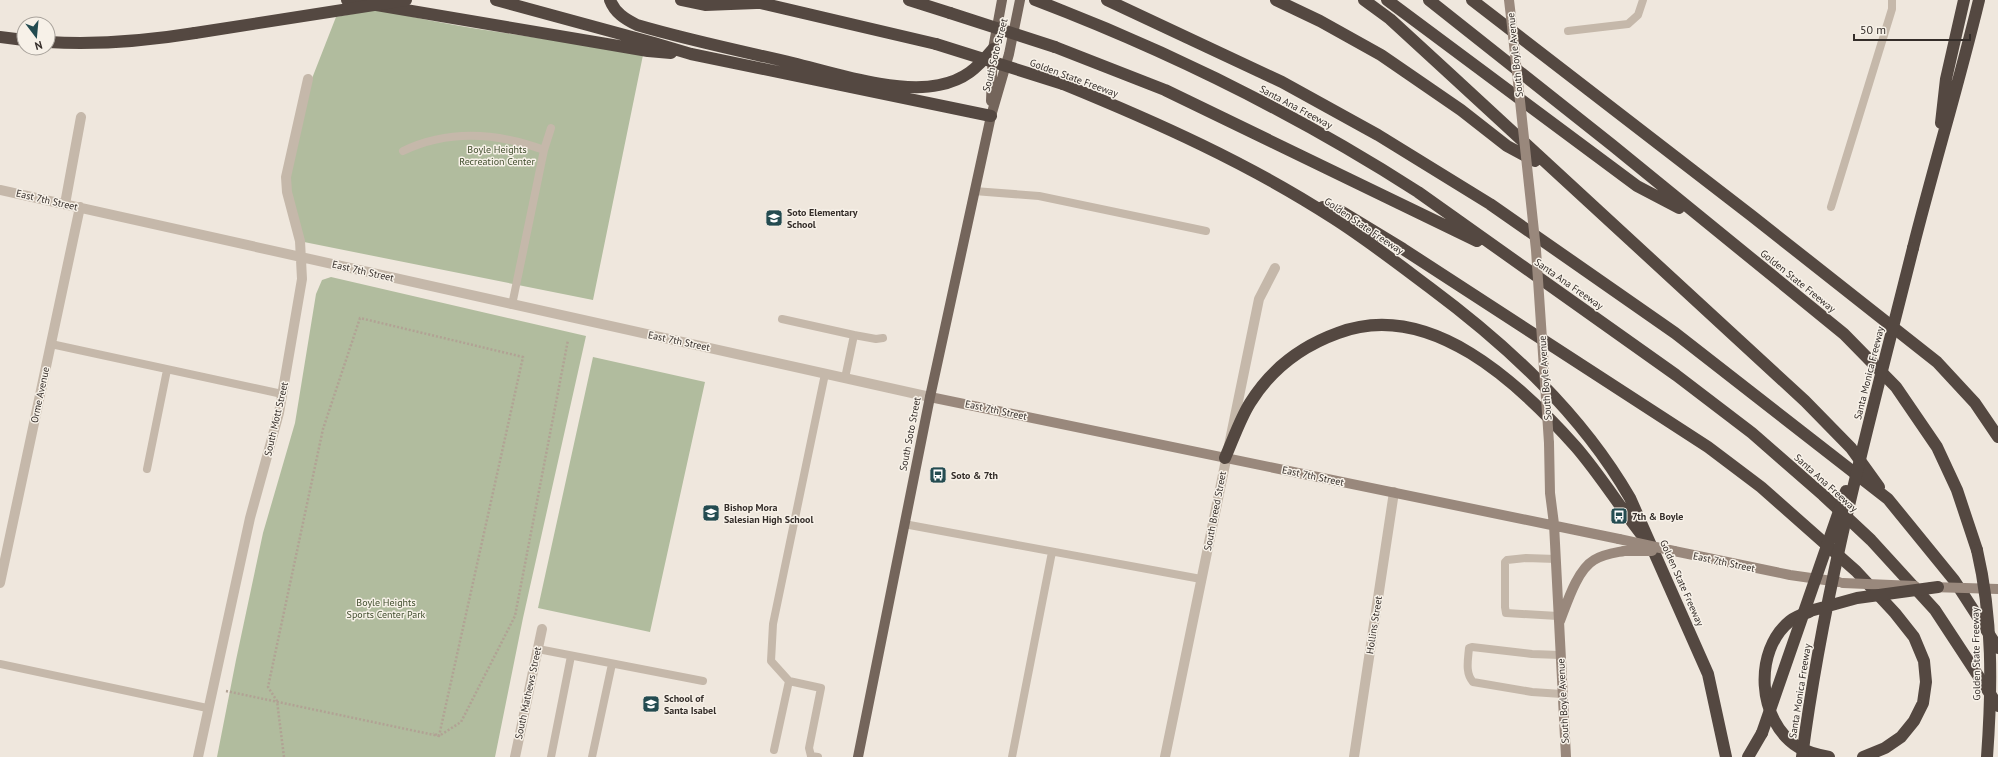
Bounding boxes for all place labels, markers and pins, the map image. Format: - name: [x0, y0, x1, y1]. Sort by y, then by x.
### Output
- place label: Soto Elementary School: [787, 206, 858, 231]
- school or university icon: Soto Elementary School: [764, 208, 784, 228]
- bus stop icon: Soto & 7th: [928, 465, 948, 485]
- place label: Soto & 7th: [951, 469, 998, 482]
- place label: Bishop Mora Salesian High School: [724, 501, 813, 526]
- school or university icon: Bishop Mora Salesian High School: [701, 503, 721, 523]
- bus stop icon: 7th & Boyle: [1609, 506, 1629, 526]
- place label: 7th & Boyle: [1632, 510, 1683, 523]
- place label: School of Santa Isabel: [664, 692, 716, 717]
- school or university icon: School of Santa Isabel: [641, 694, 661, 714]

